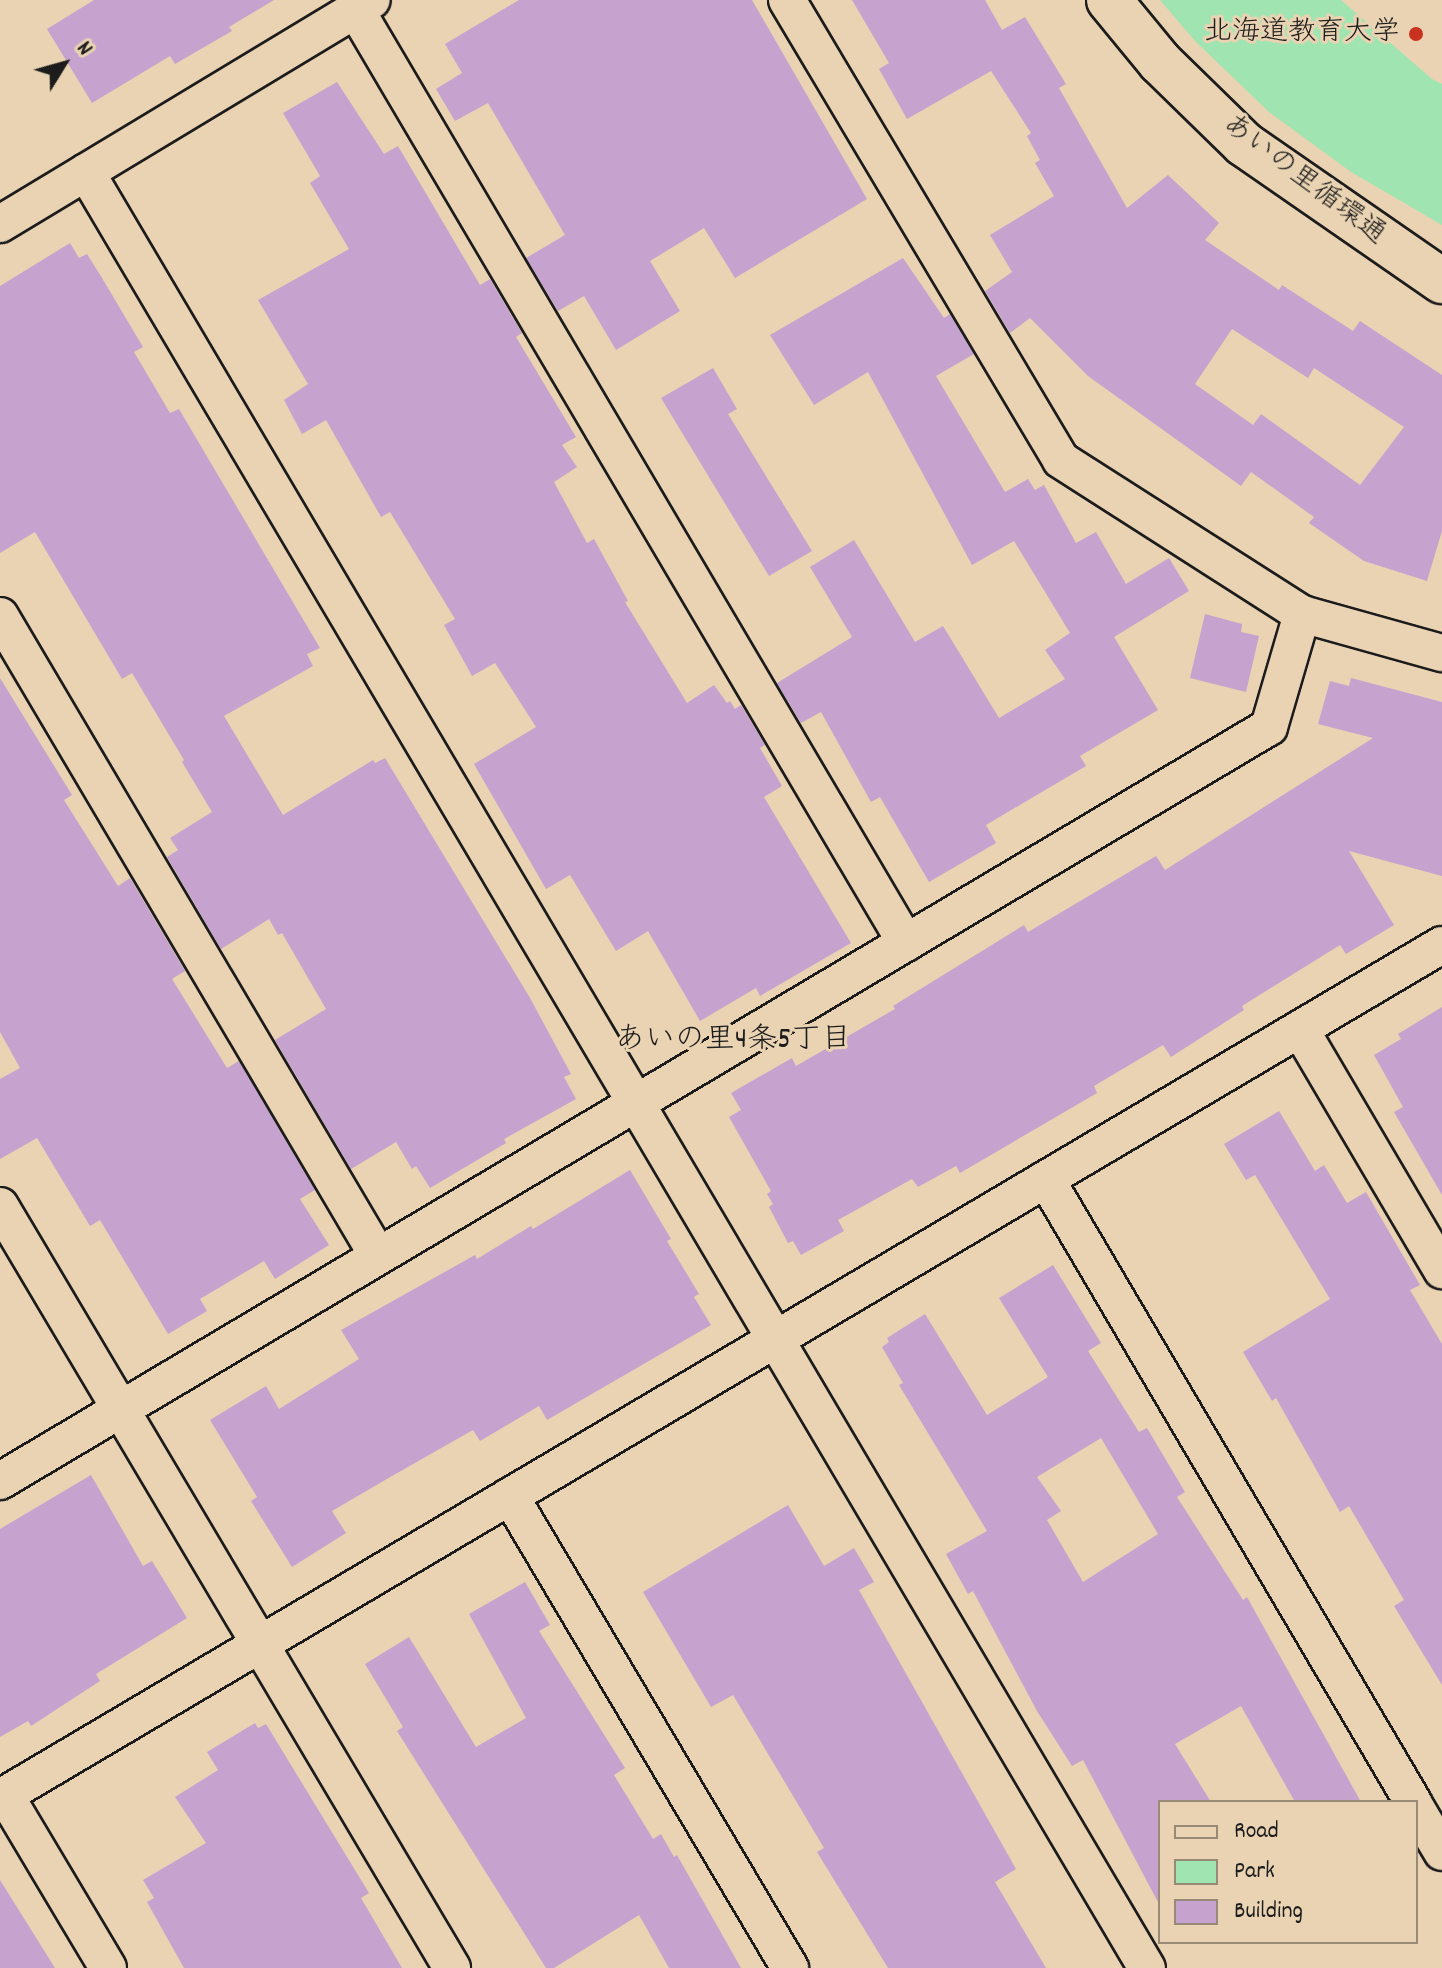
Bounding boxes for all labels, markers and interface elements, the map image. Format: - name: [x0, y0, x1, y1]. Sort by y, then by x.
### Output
- place label: 北海道教育大学: [1204, 17, 1400, 51]
- north arrow: [24, 24, 104, 104]
- marker: 北海道教育大学: [1407, 25, 1425, 43]
- text: N: [68, 36, 99, 63]
- street label: あいの里循環通: [1215, 109, 1391, 253]
- district label: あいの里4条5丁目: [615, 1024, 851, 1060]
- legend: [1158, 1800, 1418, 1944]
- text: Road: [1234, 1815, 1279, 1849]
- text: Park: [1234, 1855, 1275, 1889]
- text: Building: [1234, 1895, 1303, 1929]

